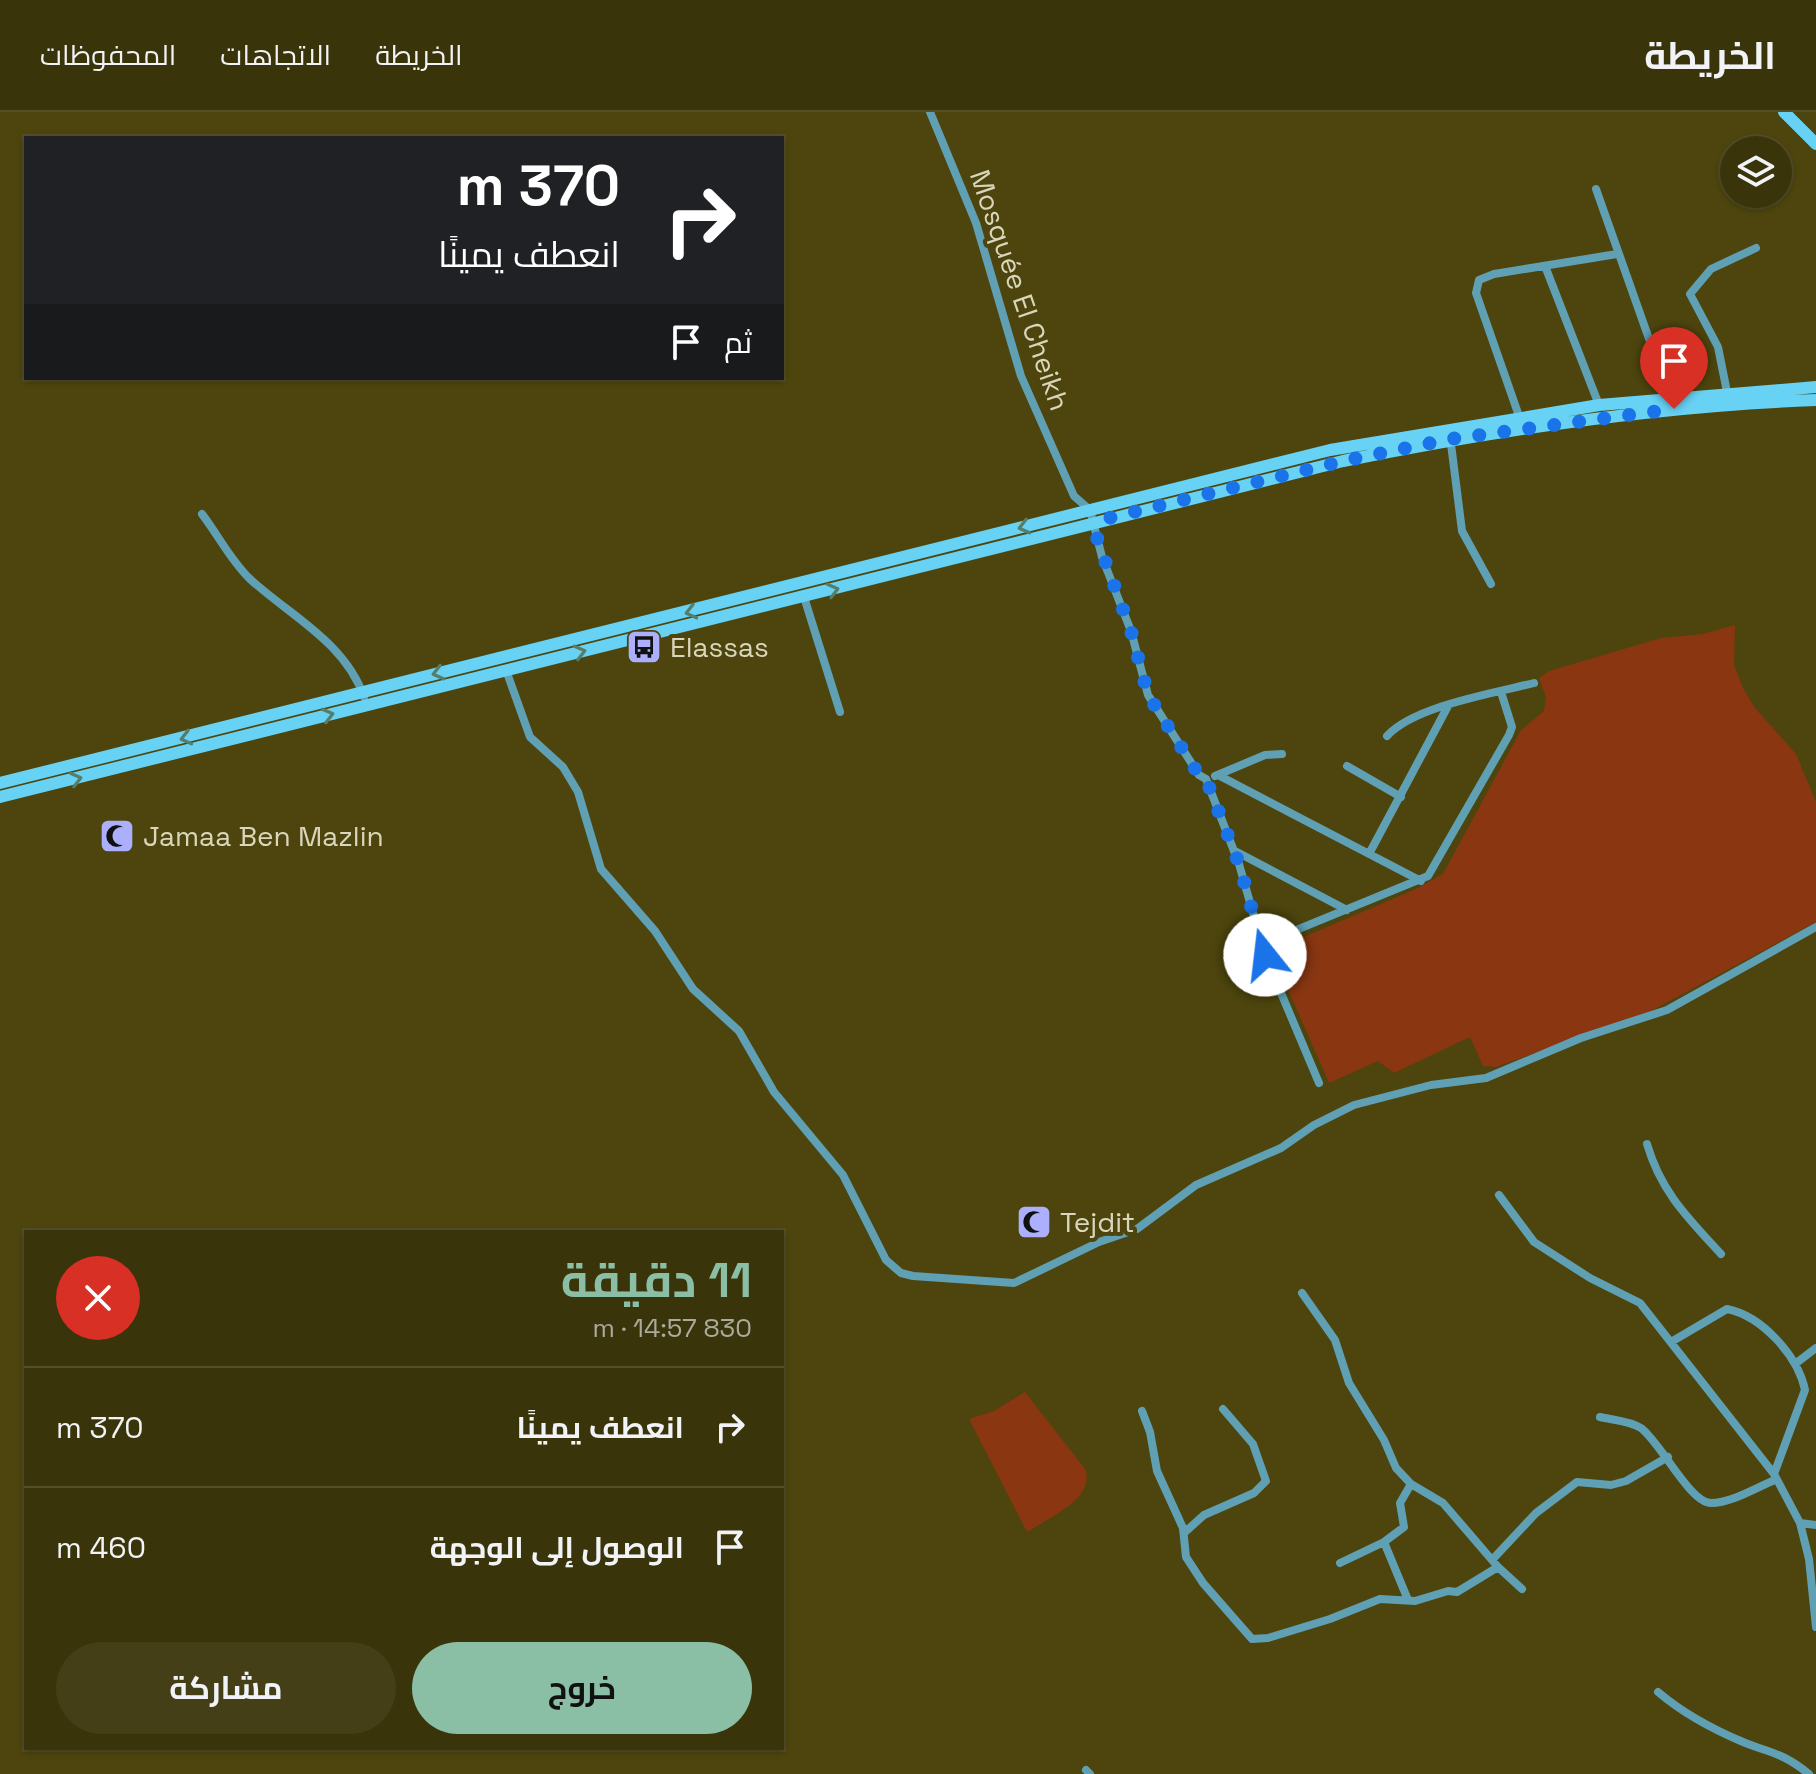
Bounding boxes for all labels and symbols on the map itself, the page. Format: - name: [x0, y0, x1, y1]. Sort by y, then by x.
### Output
- street label: Mosquée El Cheikh: [962, 165, 1078, 415]
- pin: [1640, 327, 1708, 409]
- one-way arrow: [1018, 517, 1031, 534]
- one-way arrow: [825, 582, 839, 599]
- one-way arrow: [684, 602, 698, 619]
- bus stop icon: Elassas: [625, 628, 663, 666]
- place label: Elassas: [670, 629, 769, 665]
- one-way arrow: [573, 644, 587, 661]
- one-way arrow: [432, 664, 446, 681]
- one-way arrow: [320, 707, 334, 724]
- one-way arrow: [180, 728, 194, 745]
- one-way arrow: [68, 771, 82, 788]
- mosque icon: Jamaa Ben Mazlin: [98, 817, 136, 855]
- place label: Jamaa Ben Mazlin: [143, 818, 384, 854]
- position arrow: [1223, 913, 1307, 997]
- mosque icon: Tejdit: [1015, 1203, 1053, 1241]
- place label: Tejdit: [1060, 1204, 1135, 1240]

